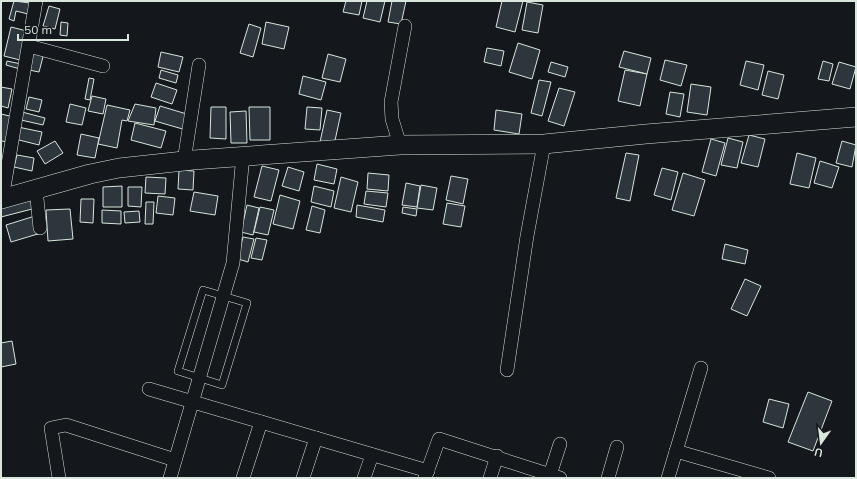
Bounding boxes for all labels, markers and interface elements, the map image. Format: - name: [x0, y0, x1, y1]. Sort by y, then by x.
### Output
- scale bar: [18, 16, 128, 42]
- text: 50 m: [24, 22, 52, 37]
- north arrow: [801, 423, 841, 463]
- text: U: [813, 445, 824, 460]

